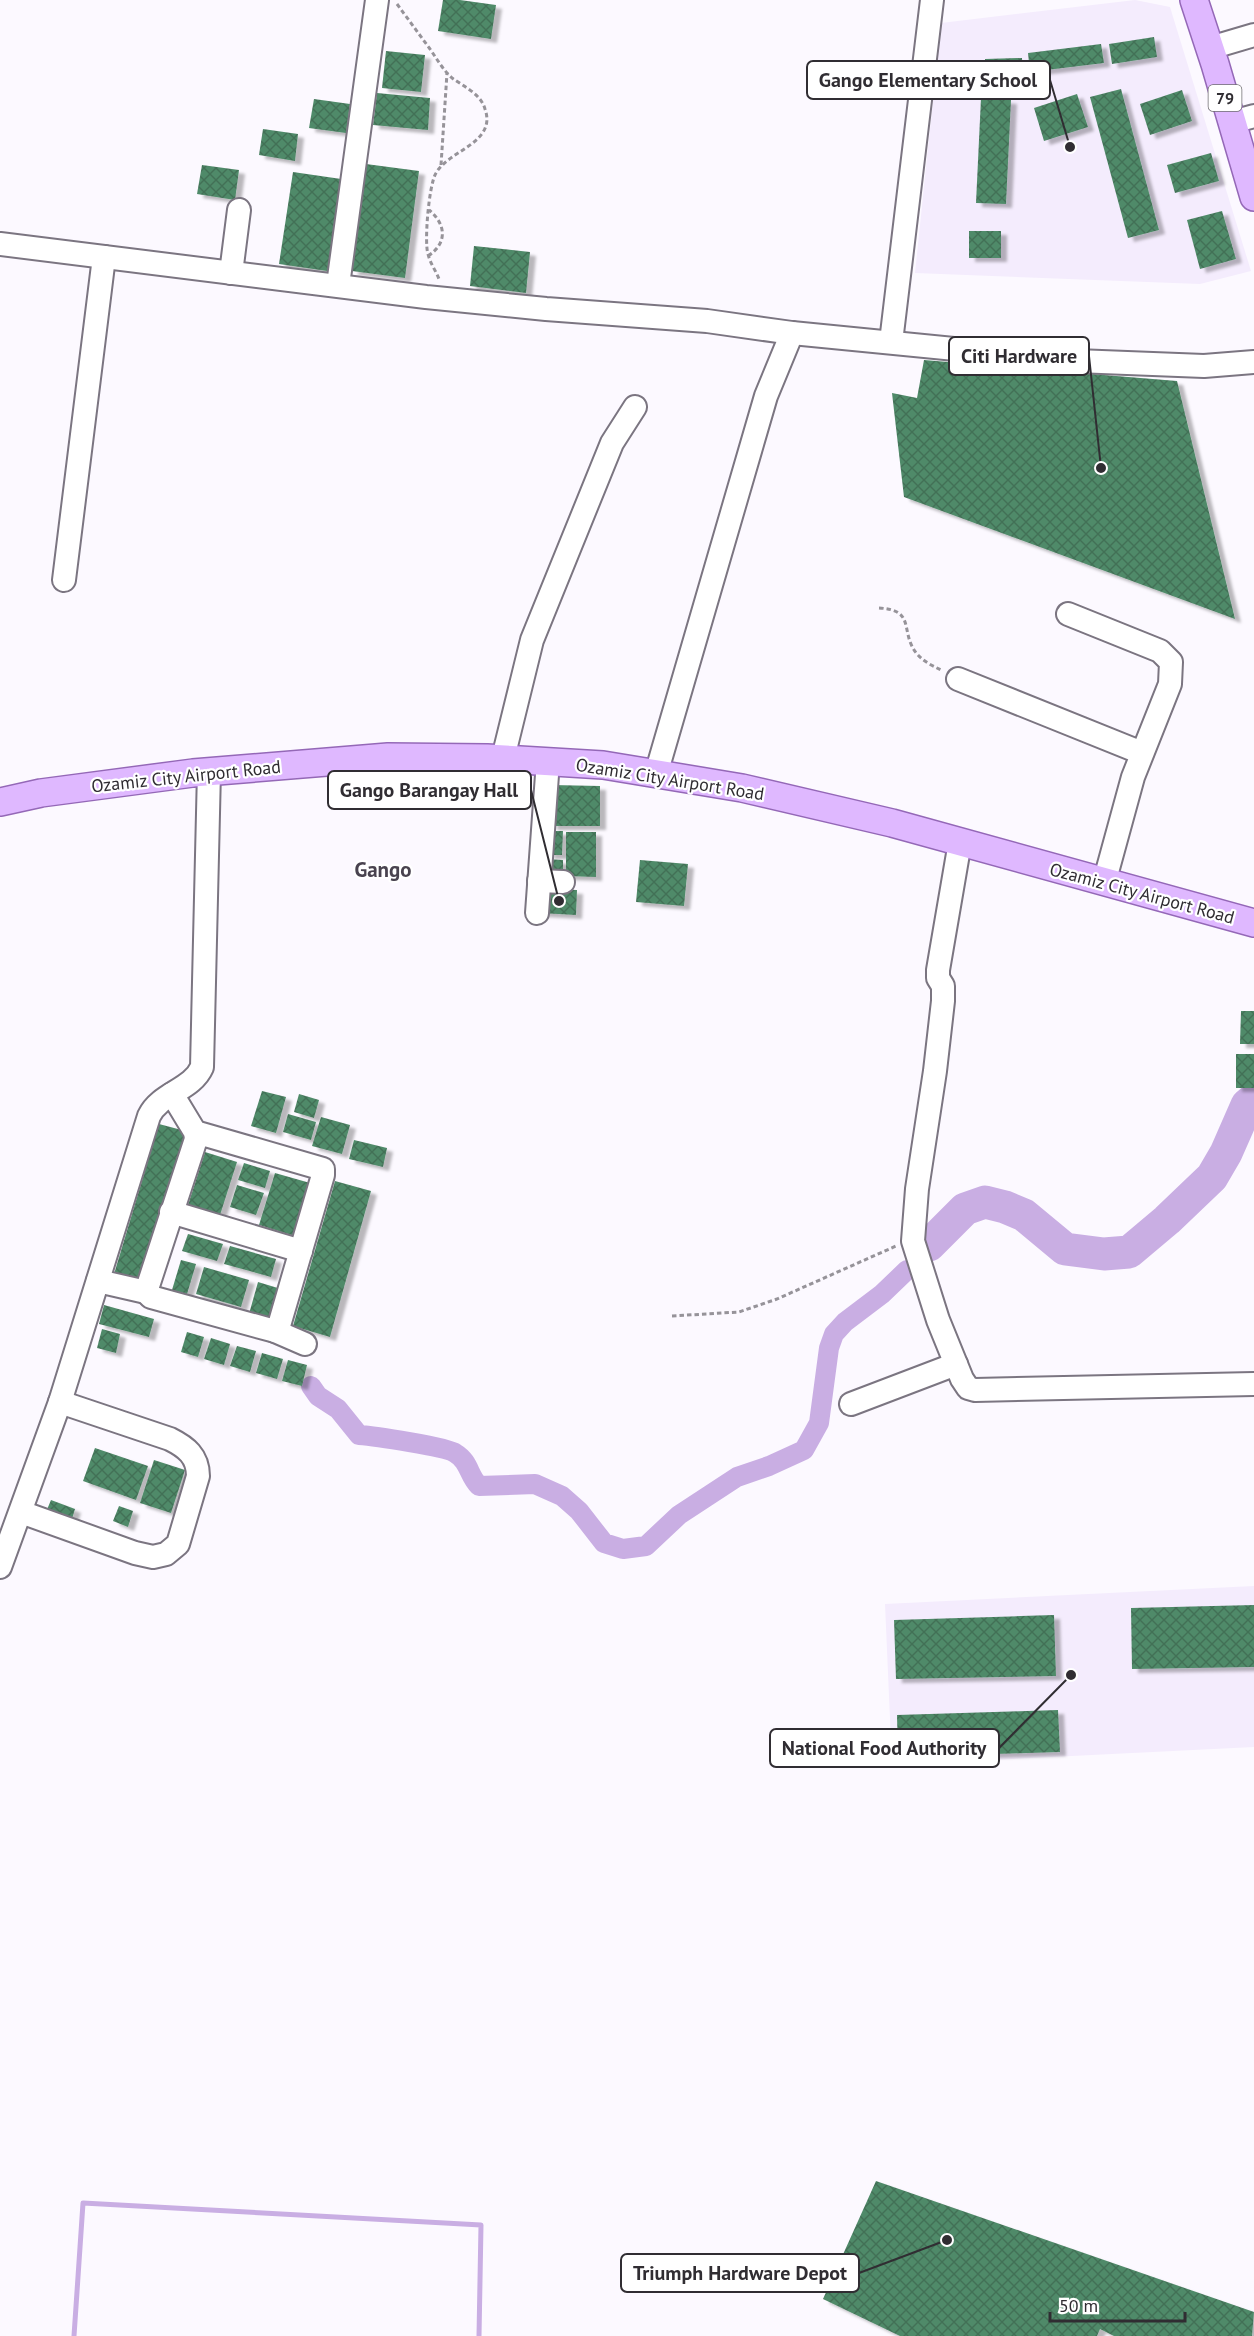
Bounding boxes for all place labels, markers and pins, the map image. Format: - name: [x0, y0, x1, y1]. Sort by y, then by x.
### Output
- callout: Gango Elementary School: [807, 61, 1050, 99]
- callout: Citi Hardware: [949, 337, 1089, 375]
- callout: Gango Barangay Hall: [328, 771, 531, 809]
- callout: National Food Authority: [770, 1729, 999, 1767]
- callout: Triumph Hardware Depot: [621, 2254, 859, 2292]

